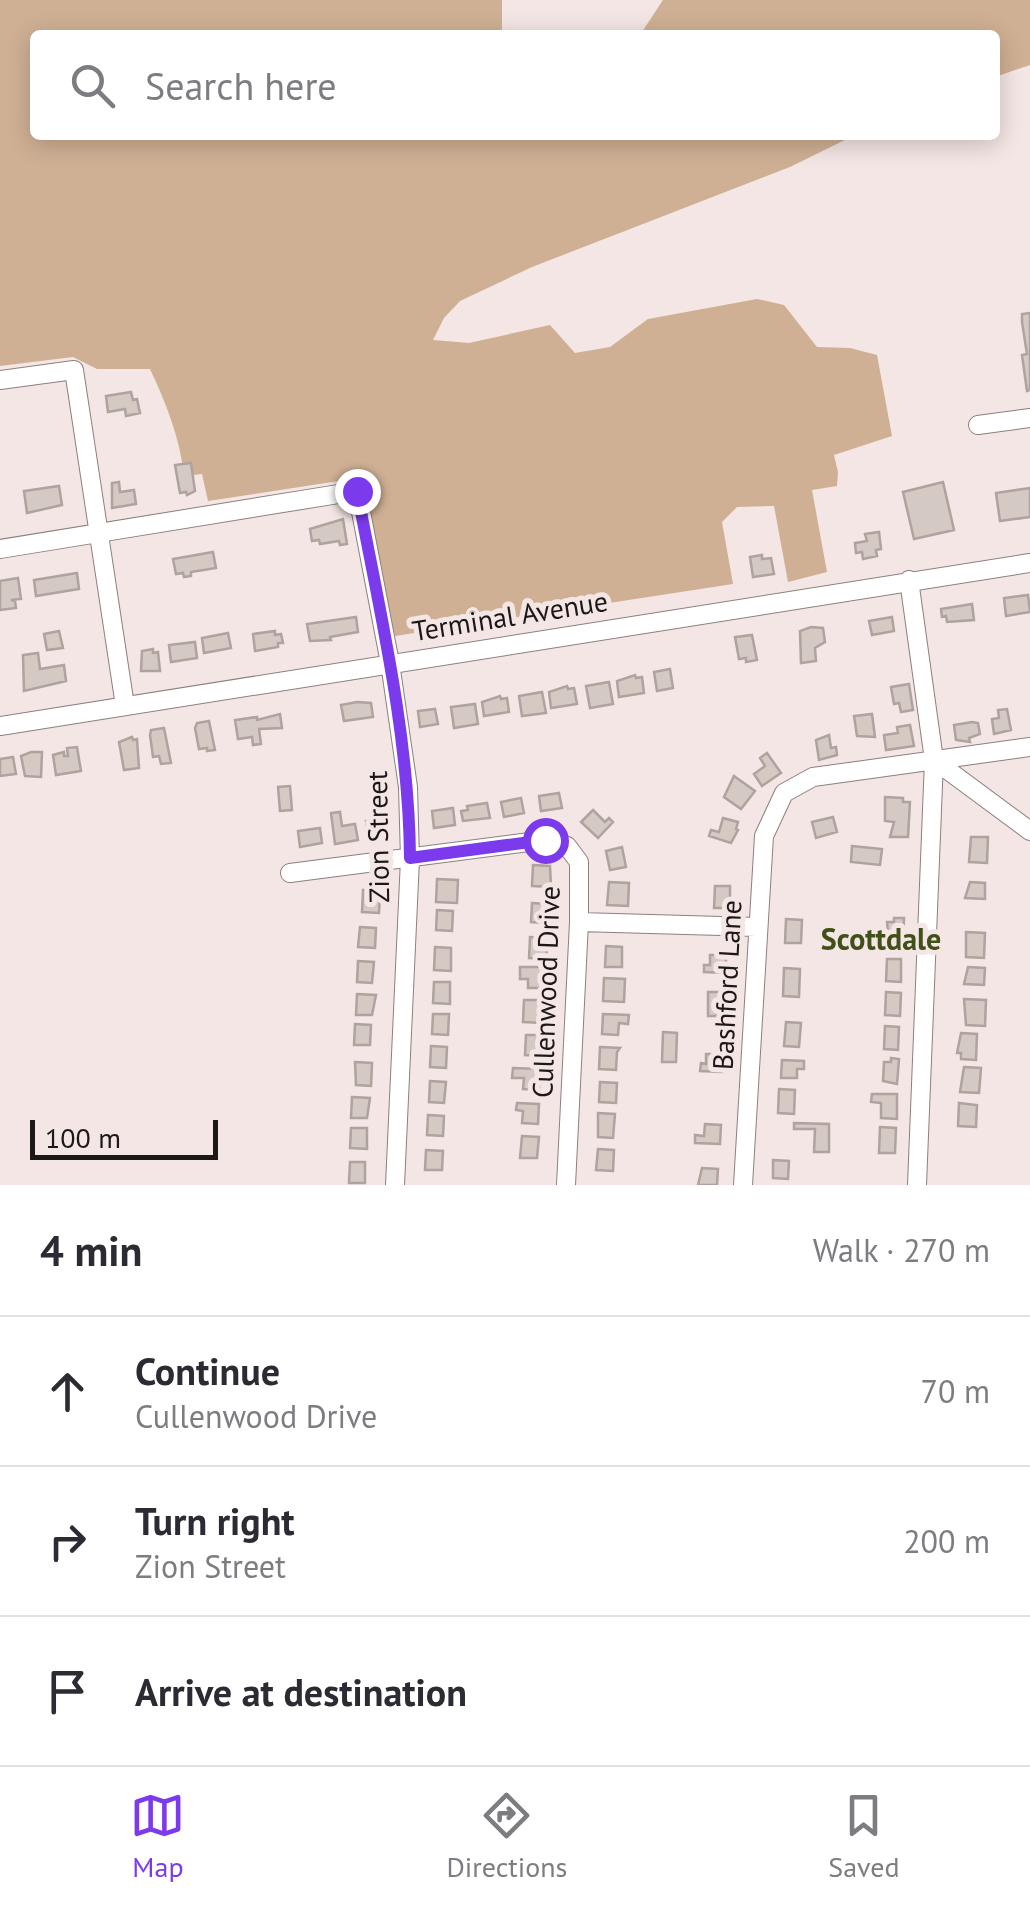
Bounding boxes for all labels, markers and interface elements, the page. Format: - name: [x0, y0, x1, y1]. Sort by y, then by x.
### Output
- search box: [30, 30, 1000, 140]
- icon: search: [65, 58, 120, 113]
- text: Search here: [145, 61, 337, 110]
- route end: [335, 469, 381, 515]
- street label: Terminal Avenue: [410, 582, 610, 649]
- street label: Zion Street: [358, 770, 397, 903]
- route start: [523, 818, 569, 864]
- street label: Cullenwood Drive: [523, 885, 568, 1099]
- street label: Bashford Lane: [704, 899, 749, 1071]
- district label: Scottdale: [821, 919, 941, 958]
- scale bar: [30, 1115, 218, 1160]
- text: 100 m: [45, 1119, 121, 1156]
- text: 4 min: [40, 1223, 142, 1278]
- text: Walk · 270 m: [813, 1229, 990, 1271]
- text: Continue: [135, 1346, 280, 1395]
- icon: ahead: [40, 1364, 95, 1419]
- text: 70 m: [921, 1370, 990, 1412]
- text: Cullenwood Drive: [135, 1395, 377, 1437]
- text: Turn right: [135, 1496, 295, 1545]
- icon: right: [40, 1514, 95, 1569]
- text: 200 m: [903, 1520, 990, 1562]
- text: Zion Street: [135, 1545, 286, 1587]
- icon: arrive: [40, 1664, 95, 1719]
- text: Arrive at destination: [135, 1667, 467, 1716]
- tab: Map: [130, 1788, 185, 1885]
- tab: Directions: [446, 1788, 567, 1885]
- tab: Saved: [828, 1788, 900, 1885]

